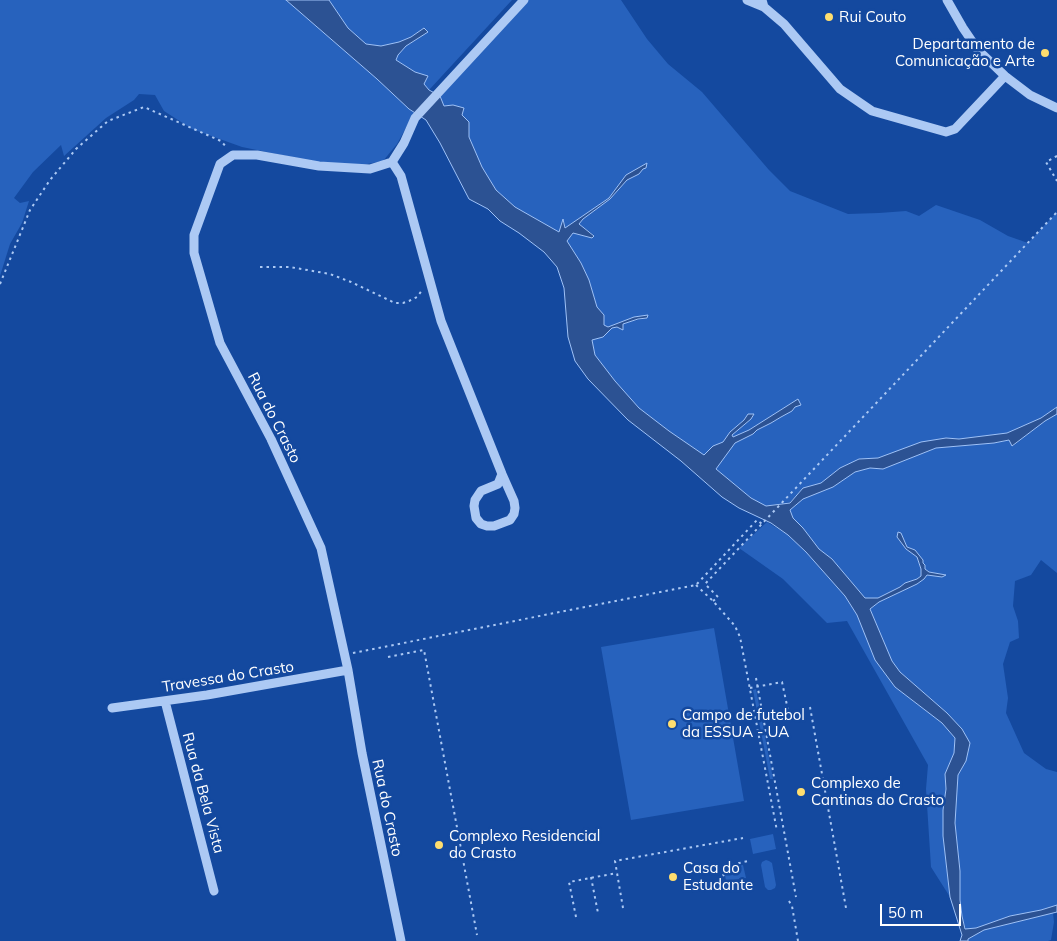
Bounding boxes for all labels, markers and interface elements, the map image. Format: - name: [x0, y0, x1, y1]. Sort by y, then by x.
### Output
- place label: Rui Couto: [839, 8, 906, 26]
- marker: Rui Couto: [823, 11, 835, 23]
- place label: Departamento de Comunicação e Arte: [895, 35, 1035, 70]
- marker: Departamento de Comunicação e Arte: [1039, 47, 1051, 59]
- street label: Rua do Crasto: [243, 370, 305, 466]
- street label: Travessa do Crasto: [161, 658, 295, 696]
- place label: Campo de futebol da ESSUA - UA: [682, 706, 805, 741]
- marker: Campo de futebol da ESSUA - UA: [666, 718, 678, 730]
- street label: Rua da Bela Vista: [178, 731, 228, 855]
- street label: Rua do Crasto: [368, 758, 406, 858]
- place label: Complexo de Cantinas do Crasto: [811, 774, 944, 809]
- marker: Complexo de Cantinas do Crasto: [795, 786, 807, 798]
- place label: Complexo Residencial do Crasto: [449, 827, 600, 862]
- marker: Complexo Residencial do Crasto: [433, 839, 445, 851]
- place label: Casa do Estudante: [683, 859, 753, 894]
- marker: Casa do Estudante: [667, 871, 679, 883]
- scale bar: [882, 894, 963, 926]
- text: 50 m: [888, 903, 923, 922]

